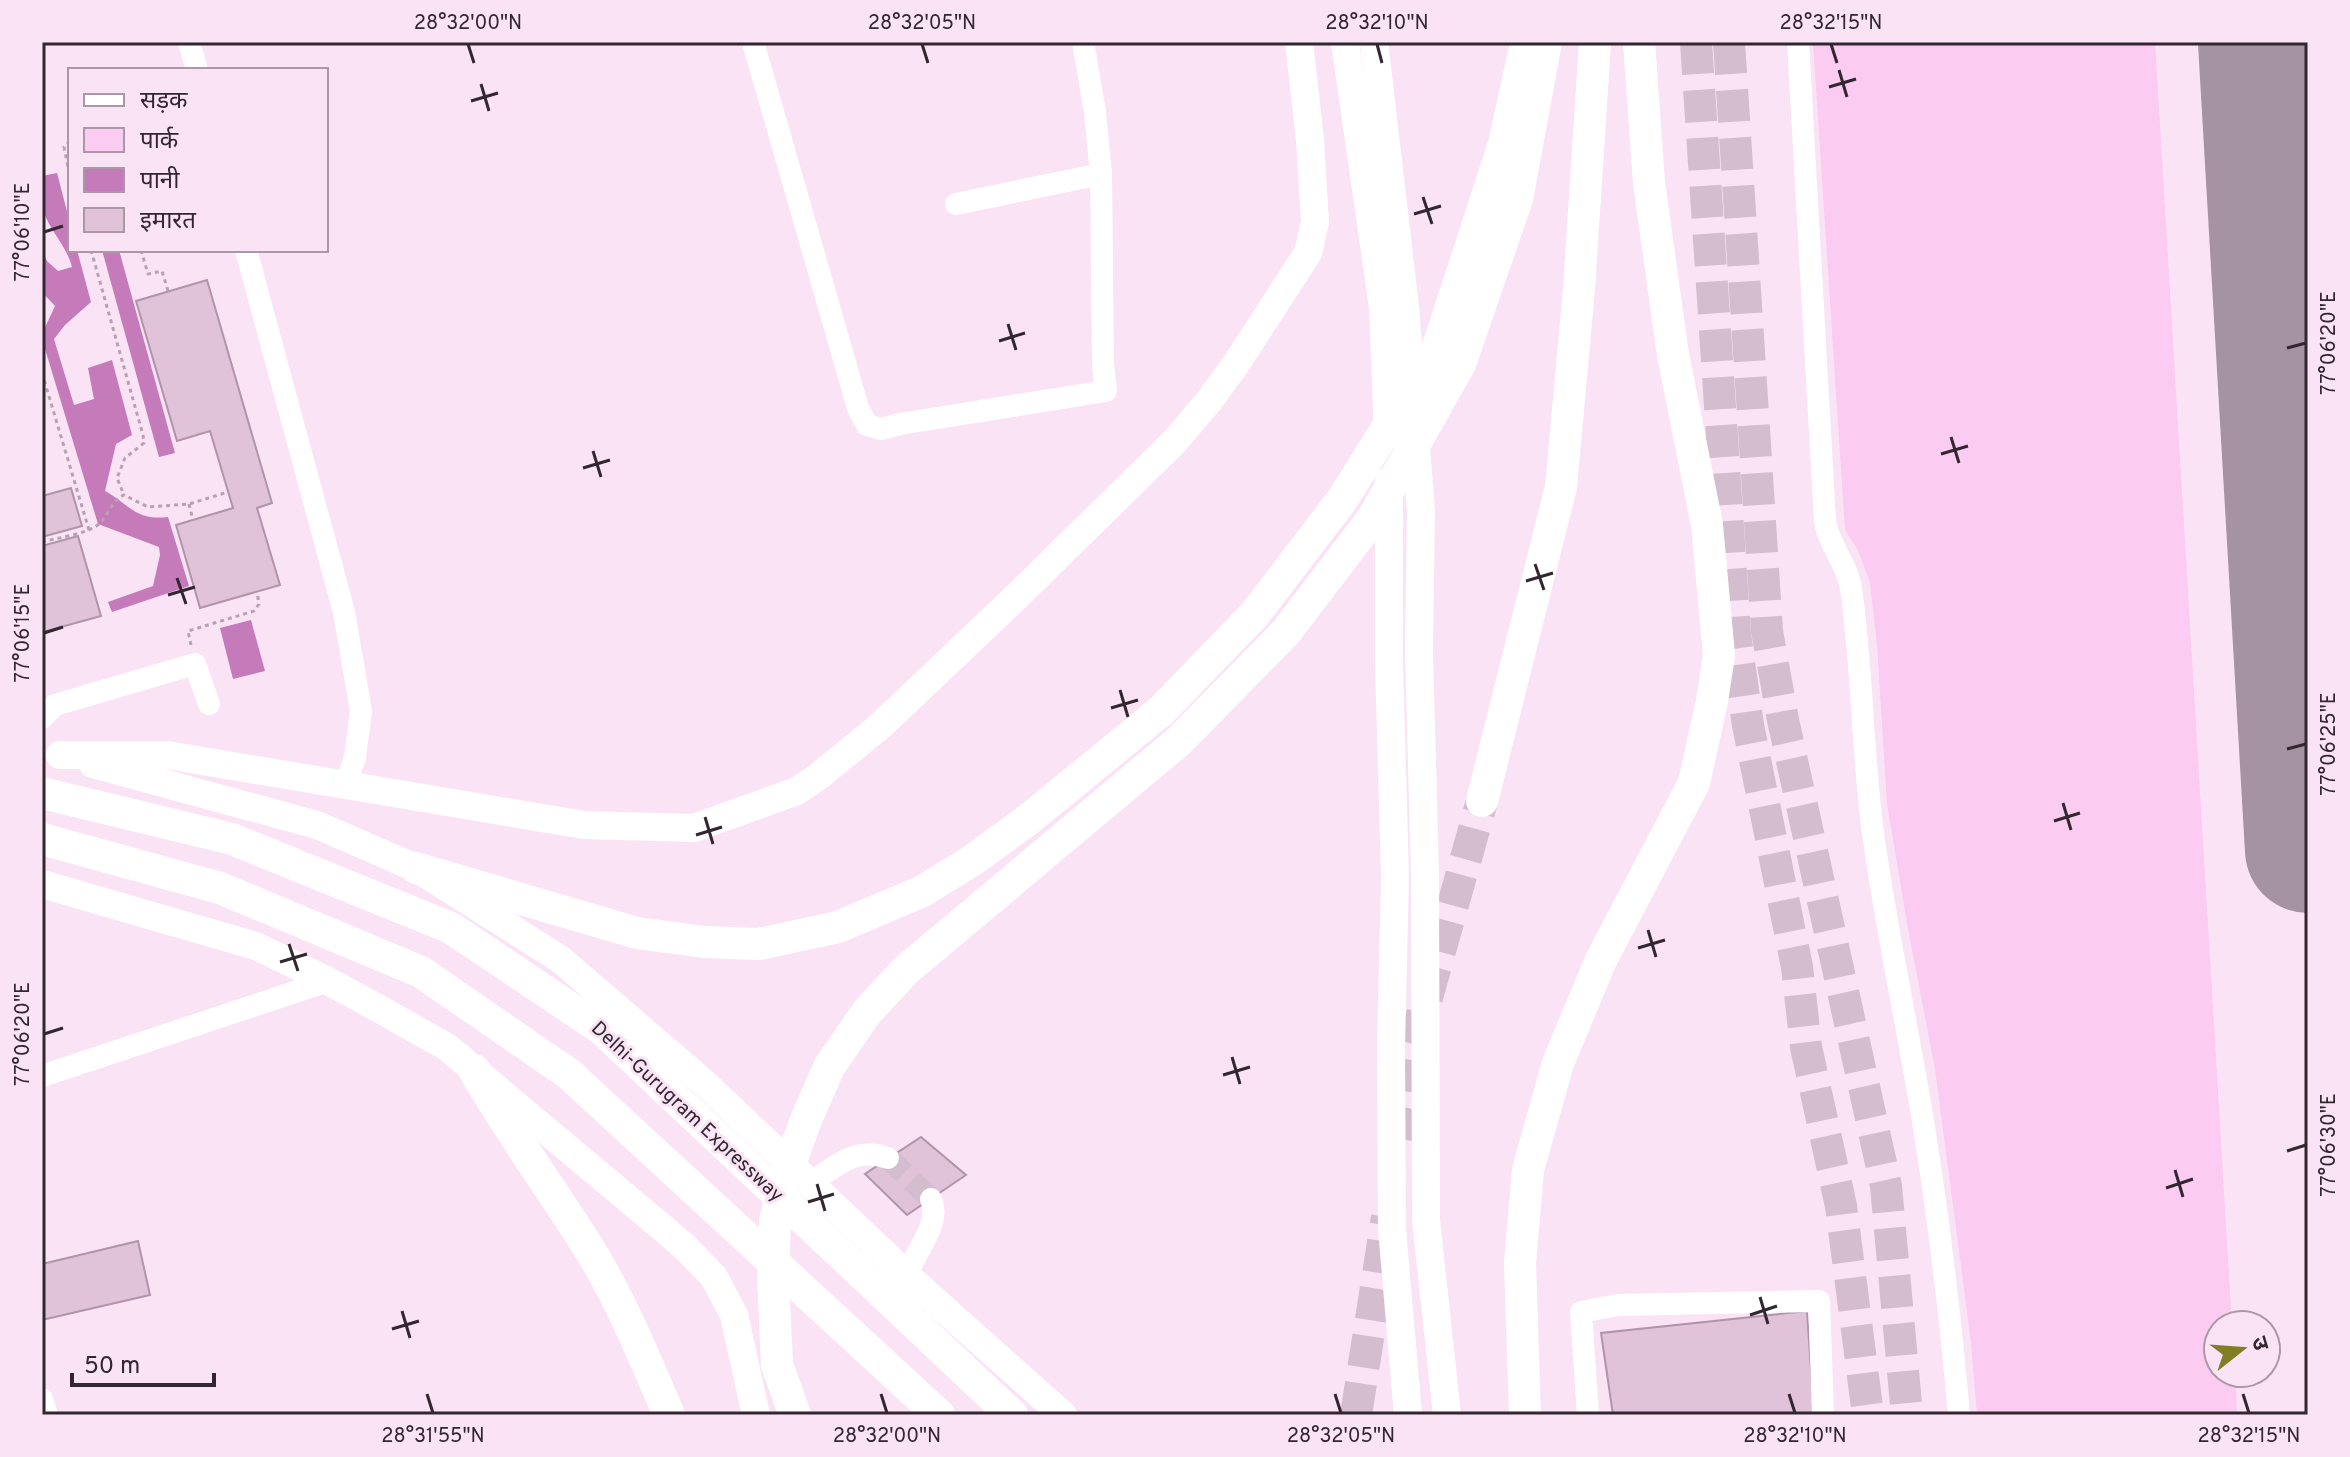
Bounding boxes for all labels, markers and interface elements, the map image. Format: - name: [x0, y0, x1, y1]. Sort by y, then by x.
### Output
- text: 28°32'00"N: [414, 11, 522, 37]
- text: 28°32'05"N: [868, 11, 976, 37]
- text: 28°32'10"N: [1325, 11, 1429, 37]
- text: 28°32'15"N: [1780, 11, 1882, 37]
- legend: [68, 68, 328, 252]
- text: सड़क: [140, 87, 188, 117]
- text: पार्क: [140, 126, 179, 157]
- text: पानी: [140, 166, 180, 197]
- text: 77°06'10"E: [11, 182, 37, 282]
- text: इमारत: [140, 207, 197, 237]
- text: 77°06'20"E: [2317, 291, 2343, 395]
- text: 77°06'15"E: [11, 584, 37, 682]
- text: 77°06'25"E: [2317, 692, 2343, 796]
- text: 77°06'20"E: [11, 982, 37, 1086]
- street label: Delhi-Gurugram Expressway: [585, 1016, 788, 1209]
- text: 77°06'30"E: [2317, 1093, 2343, 1197]
- north arrow: [2202, 1309, 2282, 1389]
- text: उ: [2244, 1334, 2274, 1355]
- scale bar: [72, 1337, 214, 1387]
- text: 50 m: [84, 1352, 140, 1382]
- text: 28°31'55"N: [381, 1424, 485, 1450]
- text: 28°32'00"N: [833, 1424, 941, 1450]
- text: 28°32'05"N: [1287, 1424, 1395, 1450]
- text: 28°32'10"N: [1743, 1424, 1847, 1450]
- text: 28°32'15"N: [2198, 1424, 2300, 1450]

